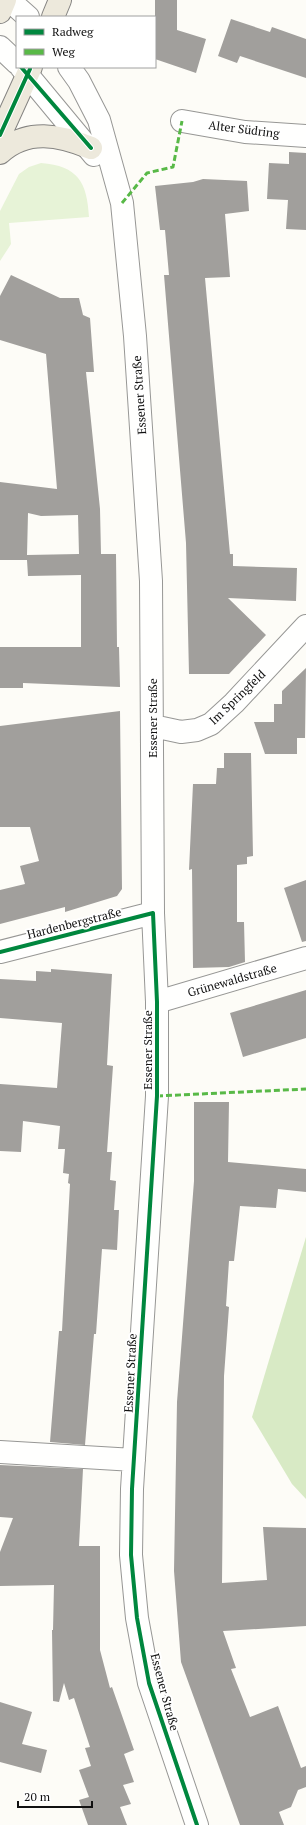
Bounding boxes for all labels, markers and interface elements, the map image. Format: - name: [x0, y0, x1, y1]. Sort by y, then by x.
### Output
- legend: [16, 16, 156, 68]
- text: Radweg: [52, 24, 94, 39]
- text: Weg: [52, 44, 75, 59]
- street label: Alter Südring: [208, 117, 281, 141]
- street label: Essener Straße: [129, 355, 149, 435]
- street label: Im Springfeld: [206, 666, 269, 728]
- street label: Essener Straße: [145, 678, 160, 758]
- street label: Hardenbergstraße: [25, 904, 123, 942]
- street label: Grünewaldstraße: [186, 960, 278, 1000]
- street label: Essener Straße: [140, 1010, 155, 1090]
- street label: Essener Straße: [120, 1333, 140, 1413]
- street label: Essener Straße: [147, 1652, 183, 1732]
- scale bar: [18, 1783, 92, 1809]
- text: 20 m: [24, 1789, 51, 1804]

